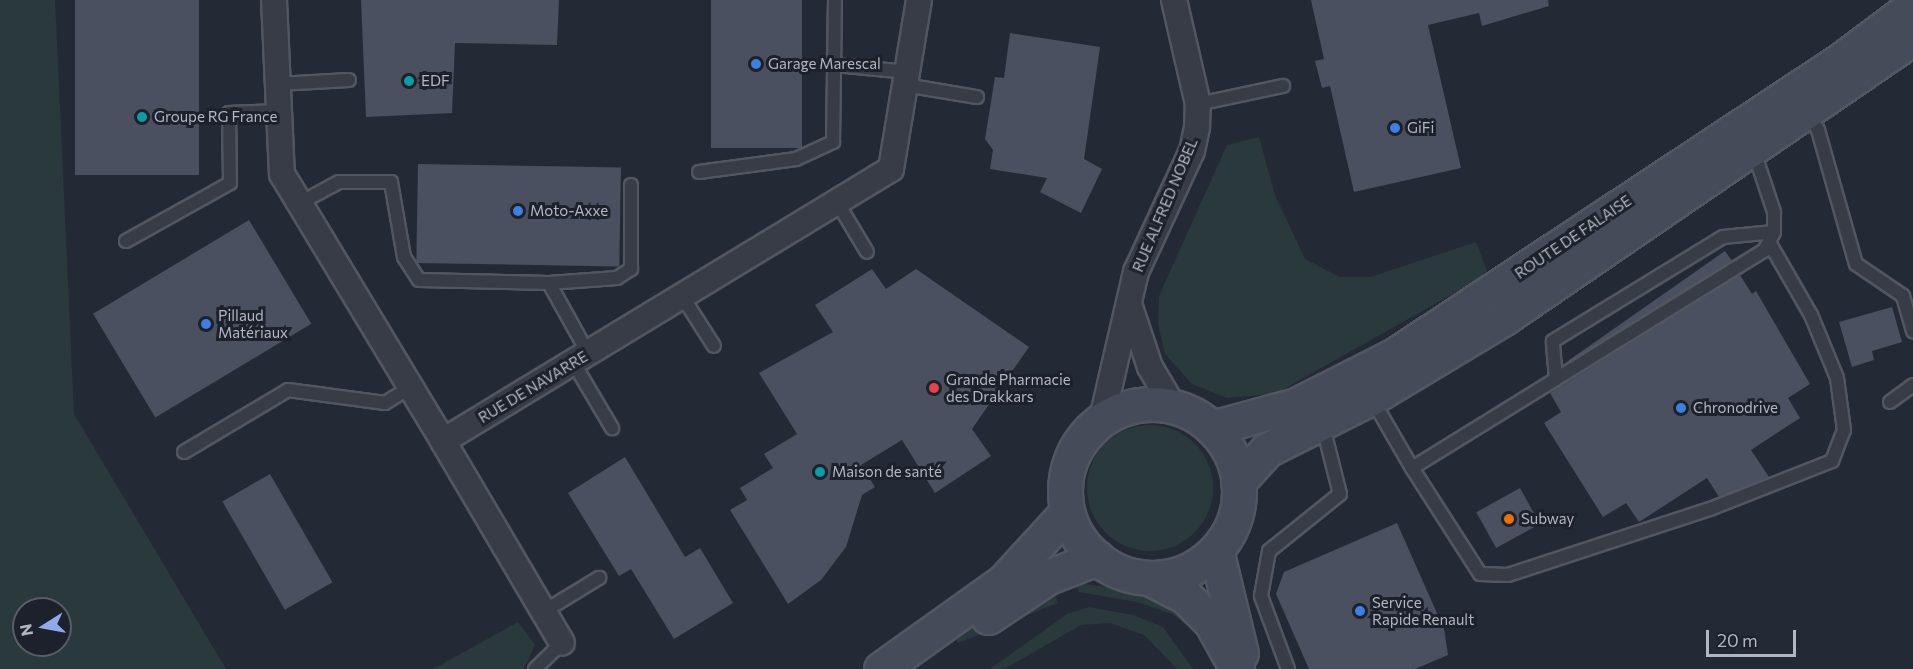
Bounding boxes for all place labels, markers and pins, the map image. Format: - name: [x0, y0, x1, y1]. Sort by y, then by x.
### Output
- place label: Garage Marescal: [768, 55, 881, 73]
- marker: Garage Marescal: [749, 57, 763, 71]
- place label: EDF: [421, 72, 450, 90]
- marker: EDF: [402, 74, 416, 88]
- place label: Groupe RG France: [154, 108, 277, 126]
- marker: Groupe RG France: [135, 110, 149, 124]
- place label: GiFi: [1407, 119, 1434, 137]
- marker: GiFi: [1388, 121, 1402, 135]
- place label: Moto-Axxe: [530, 202, 608, 220]
- marker: Moto-Axxe: [511, 204, 525, 218]
- place label: Pillaud Matériaux: [218, 306, 288, 341]
- marker: Pillaud Matériaux: [199, 317, 213, 331]
- place label: Grande Pharmacie des Drakkars: [946, 370, 1071, 405]
- marker: Grande Pharmacie des Drakkars: [927, 381, 941, 395]
- place label: Chronodrive: [1693, 399, 1778, 417]
- marker: Chronodrive: [1674, 401, 1688, 415]
- place label: Maison de santé: [832, 463, 942, 481]
- marker: Maison de santé: [813, 465, 827, 479]
- place label: Subway: [1521, 510, 1574, 528]
- marker: Subway: [1502, 512, 1516, 526]
- place label: Service Rapide Renault: [1372, 593, 1474, 628]
- marker: Service Rapide Renault: [1353, 604, 1367, 618]

